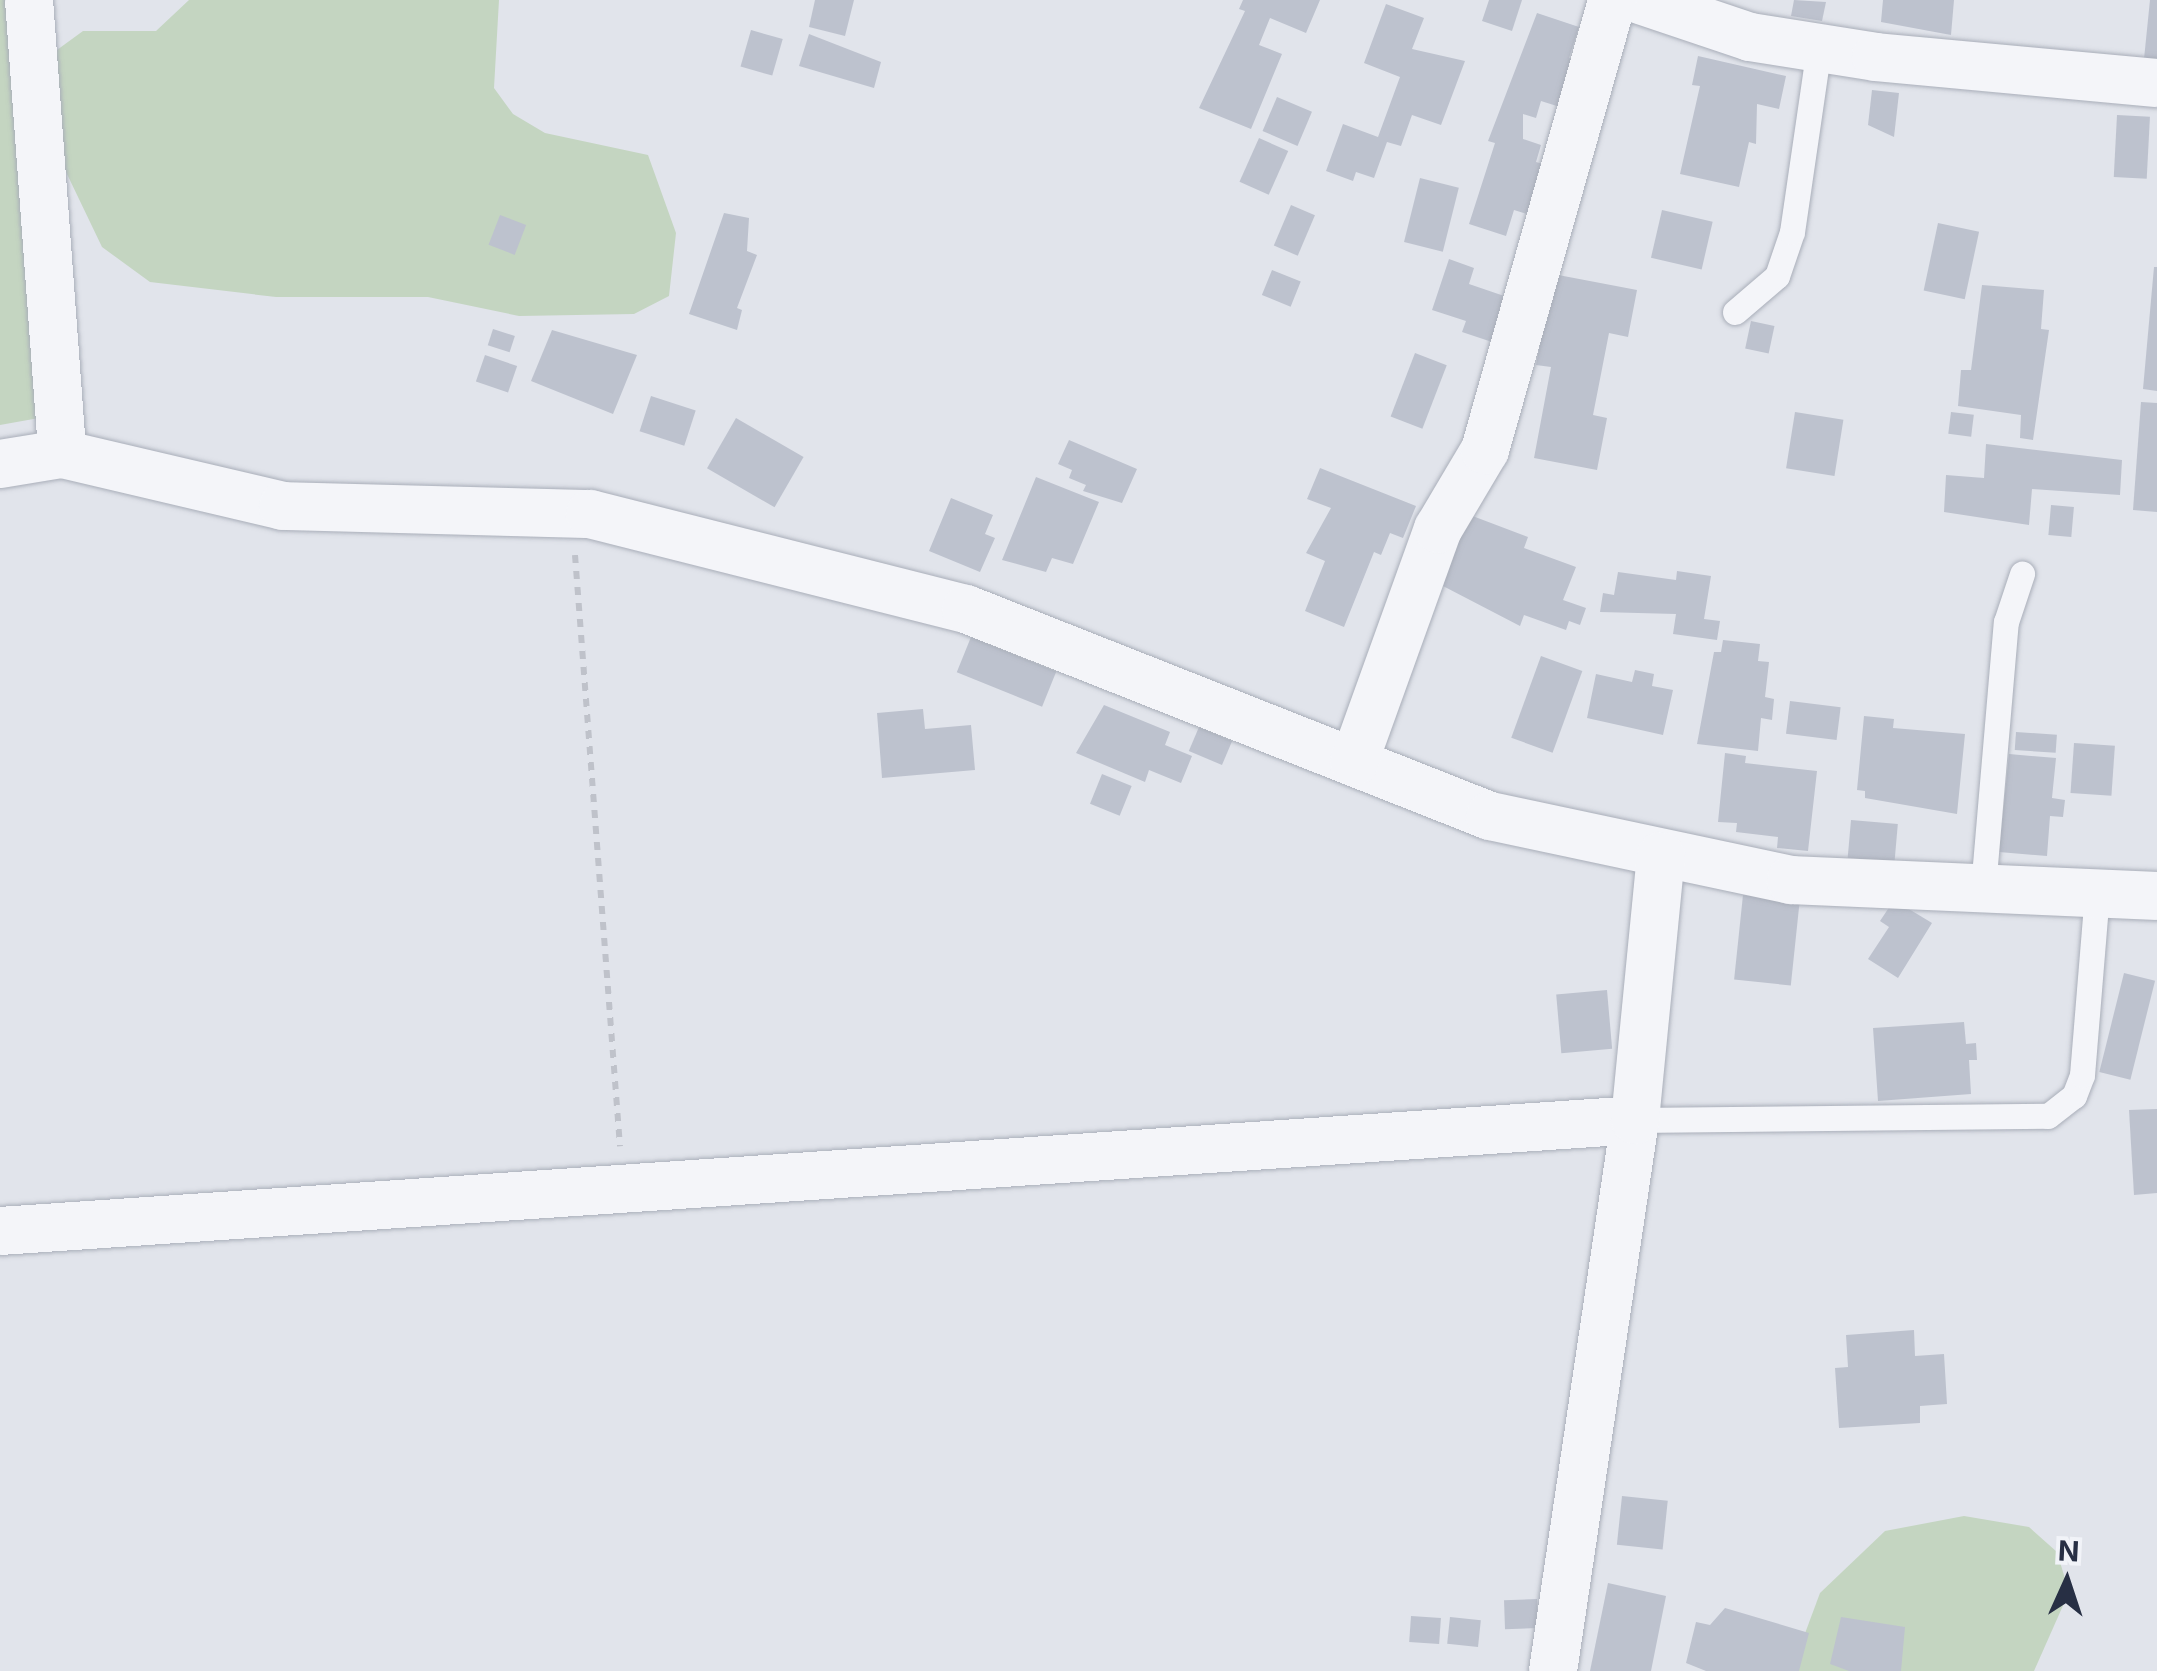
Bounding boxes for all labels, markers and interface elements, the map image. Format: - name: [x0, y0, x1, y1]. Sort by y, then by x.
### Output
- north arrow: [2017, 1531, 2117, 1631]
- text: N: [2057, 1534, 2080, 1569]

